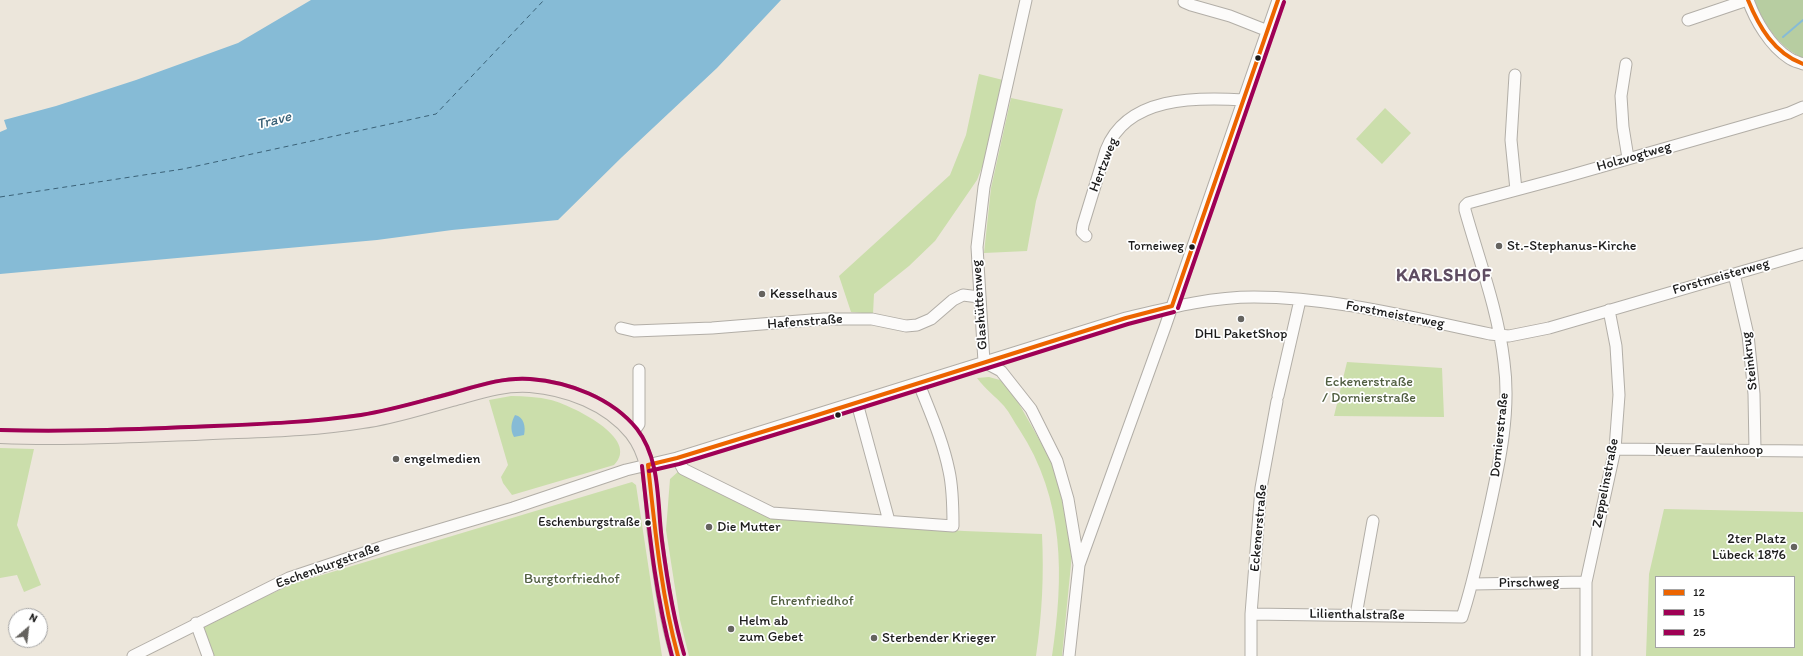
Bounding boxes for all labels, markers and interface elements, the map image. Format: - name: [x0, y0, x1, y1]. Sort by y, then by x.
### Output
- unlabelled marker: [1253, 53, 1263, 63]
- water label: Trave: [255, 108, 293, 134]
- street label: Hertzweg: [1086, 135, 1122, 195]
- street label: Holzvogtweg: [1595, 138, 1673, 176]
- place label: St.-Stephanus-Kirche: [1507, 238, 1637, 254]
- place label: Torneiweg: [1128, 239, 1184, 255]
- marker: St.-Stephanus-Kirche: [1494, 241, 1504, 251]
- marker: Torneiweg: [1187, 242, 1197, 252]
- street label: Forstmeisterweg: [1671, 255, 1771, 299]
- street label: Glashüttenweg: [968, 259, 992, 351]
- district label: KARLSHOF: [1396, 265, 1492, 287]
- place label: Kesselhaus: [770, 286, 837, 302]
- marker: Kesselhaus: [757, 289, 767, 299]
- street label: Forstmeisterweg: [1344, 297, 1446, 333]
- street label: Hafenstraße: [767, 311, 843, 333]
- marker: DHL PaketShop: [1236, 314, 1246, 324]
- place label: DHL PaketShop: [1195, 326, 1287, 342]
- street label: Steinkrug: [1738, 331, 1762, 391]
- park label: Eckenerstraße / Dornierstraße: [1322, 374, 1416, 406]
- street label: Dornierstraße: [1487, 392, 1513, 478]
- unlabelled marker: [833, 410, 843, 420]
- street label: Zeppelinstraße: [1589, 437, 1623, 529]
- street label: Neuer Faulenhoop: [1655, 442, 1763, 458]
- place label: engelmedien: [404, 451, 480, 467]
- marker: engelmedien: [391, 454, 401, 464]
- street label: Eckenerstraße: [1247, 484, 1271, 572]
- place label: Eschenburgstraße: [538, 515, 640, 531]
- marker: Eschenburgstraße: [643, 518, 653, 528]
- place label: Die Mutter: [717, 519, 781, 535]
- marker: Die Mutter: [704, 522, 714, 532]
- place label: 2ter Platz Lübeck 1876: [1712, 531, 1786, 564]
- street label: Eschenburgstraße: [274, 539, 382, 593]
- marker: 2ter Platz Lübeck 1876: [1789, 542, 1799, 552]
- park label: Burgtorfriedhof: [524, 571, 620, 587]
- street label: Pirschweg: [1498, 574, 1560, 592]
- legend: [1655, 576, 1795, 648]
- text: 12: [1693, 585, 1705, 599]
- park label: Ehrenfriedhof: [770, 593, 854, 609]
- text: 15: [1693, 605, 1705, 619]
- street label: Lilienthalstraße: [1309, 606, 1405, 624]
- north arrow: [8, 608, 48, 648]
- text: N: [27, 610, 40, 625]
- place label: Helm ab zum Gebet: [739, 613, 803, 646]
- marker: Helm ab zum Gebet: [726, 624, 736, 634]
- text: 25: [1693, 625, 1706, 639]
- place label: Sterbender Krieger: [882, 630, 996, 646]
- marker: Sterbender Krieger: [869, 633, 879, 643]

